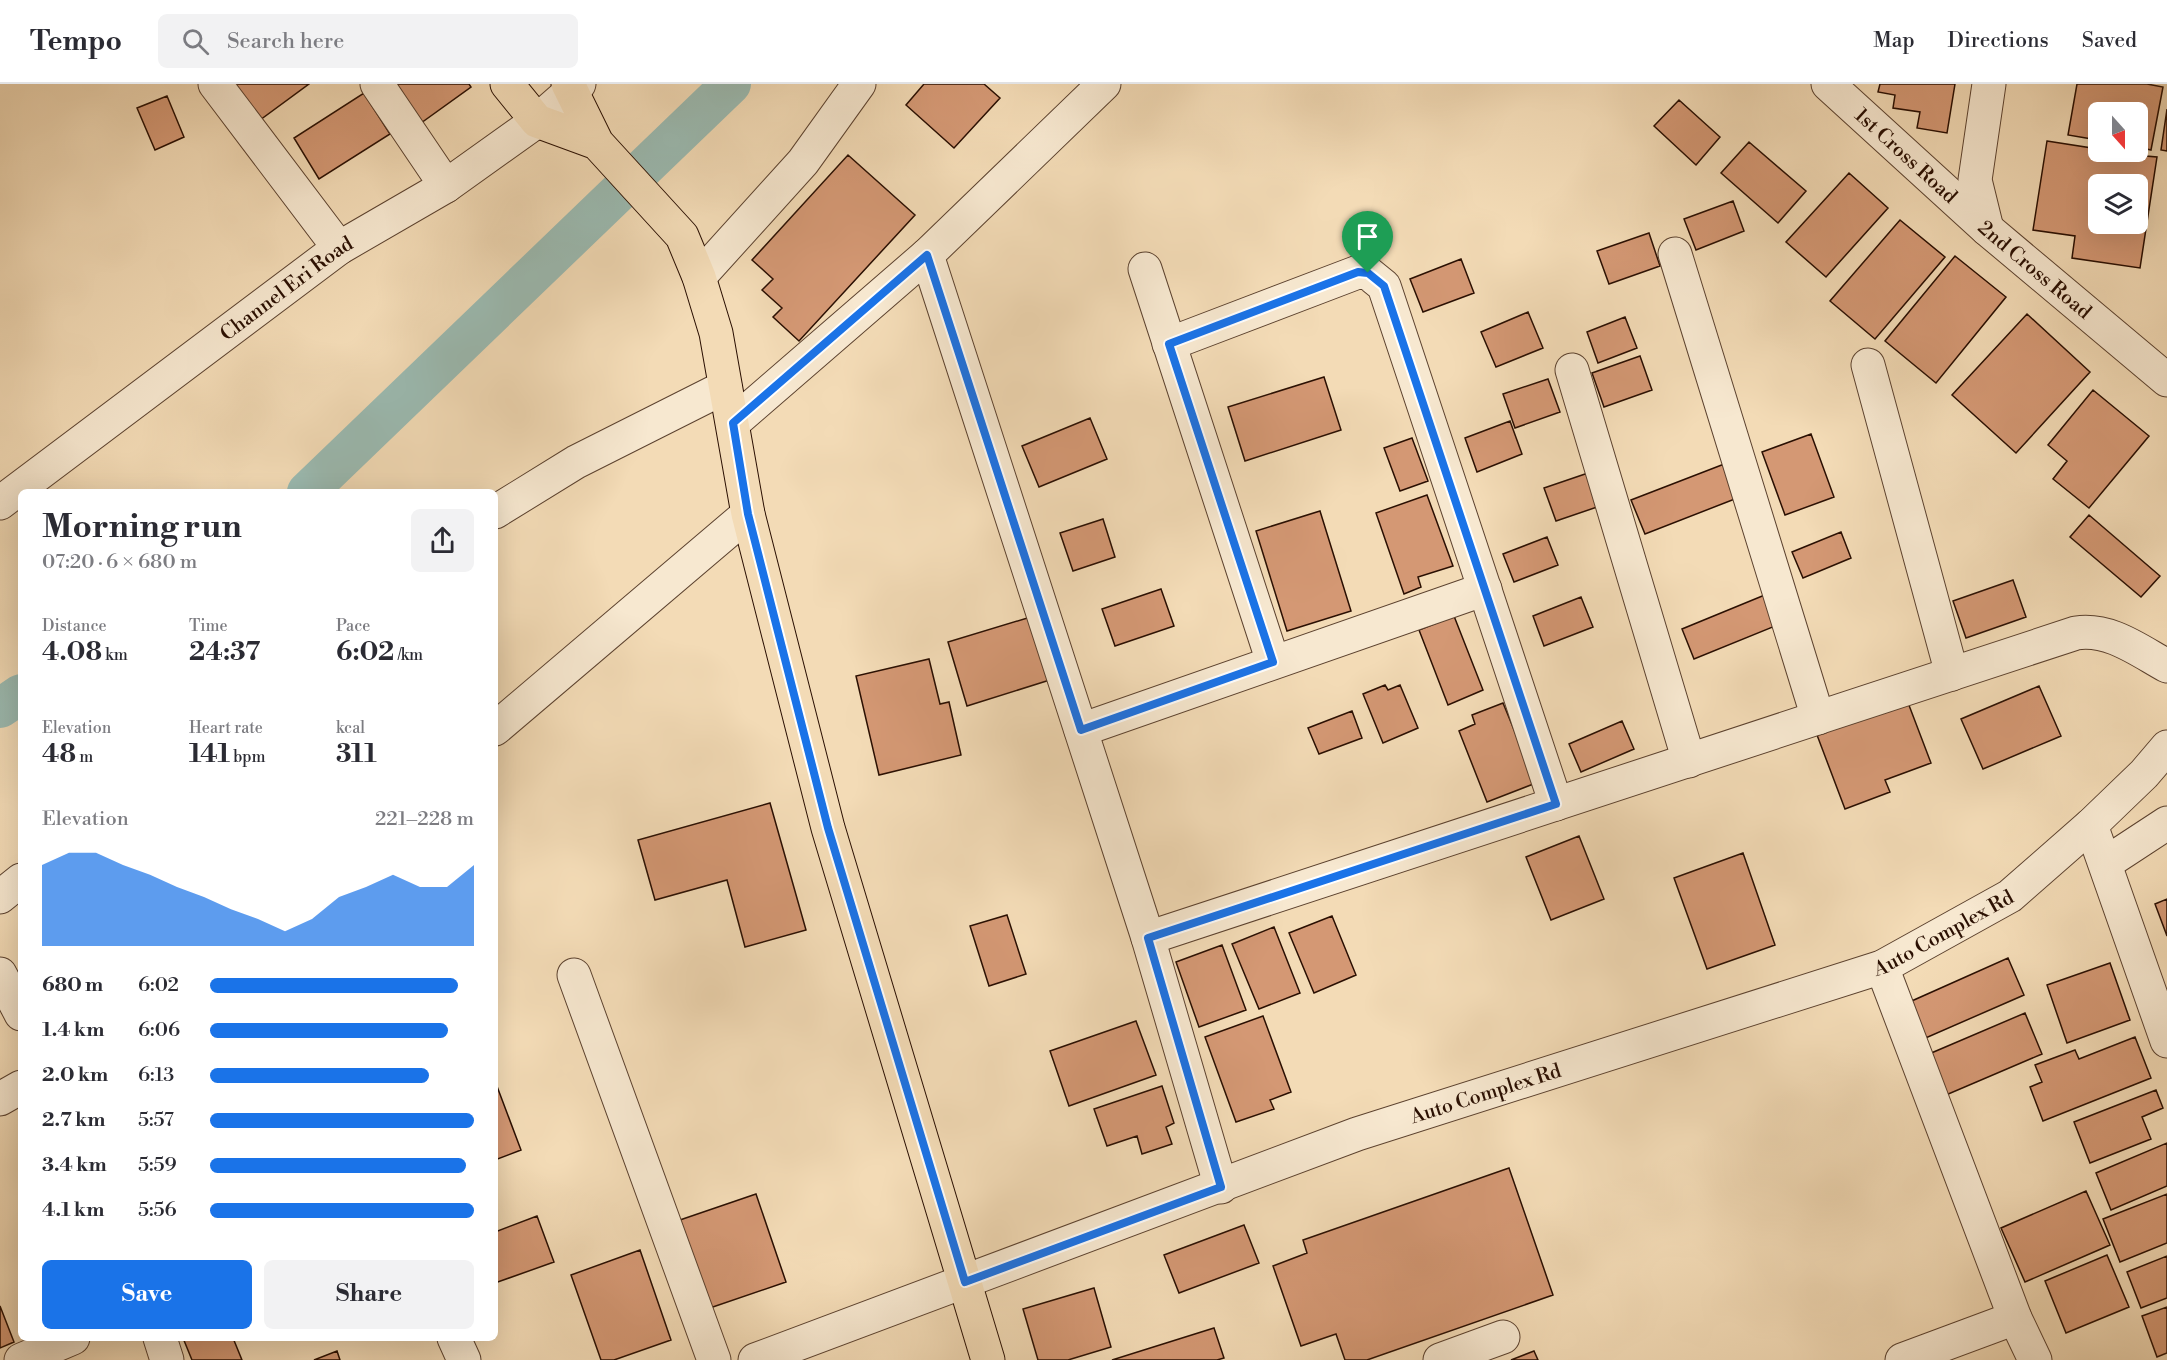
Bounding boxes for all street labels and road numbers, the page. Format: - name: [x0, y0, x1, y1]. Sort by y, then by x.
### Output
- street label: 1st Cross Road: [1849, 103, 1962, 210]
- street label: 2nd Cross Road: [1972, 216, 2096, 326]
- street label: Channel Eri Road: [216, 231, 358, 347]
- street label: Auto Complex Rd: [1870, 885, 2019, 983]
- street label: Auto Complex Rd: [1407, 1059, 1565, 1130]

